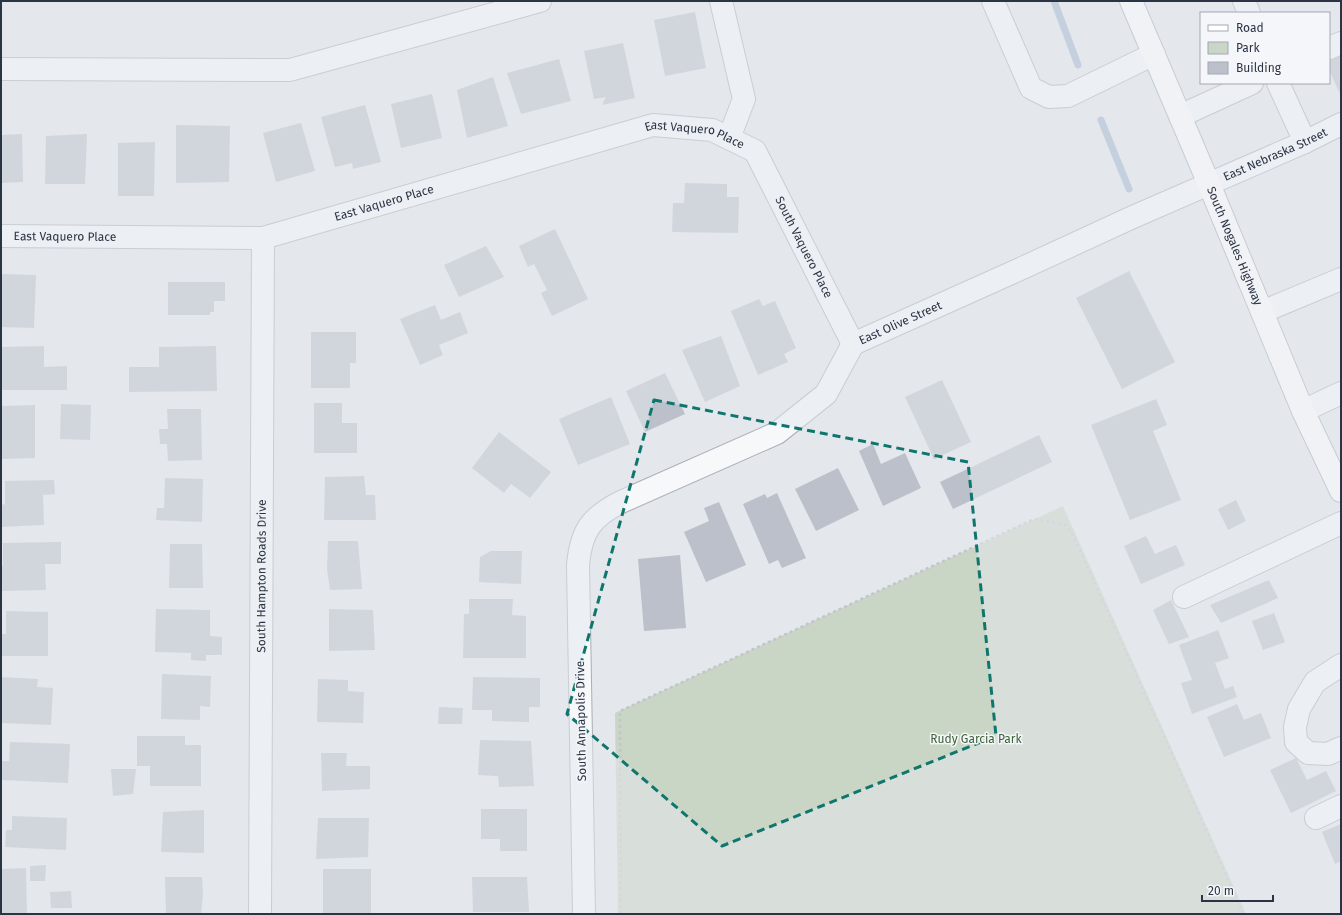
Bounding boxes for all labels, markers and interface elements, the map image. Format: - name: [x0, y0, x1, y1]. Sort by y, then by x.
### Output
- legend: [1200, 12, 1330, 84]
- text: Road: [1236, 21, 1264, 35]
- text: Park: [1236, 41, 1260, 55]
- text: Building: [1236, 61, 1282, 75]
- street label: East Vaquero Place: [643, 118, 747, 152]
- street label: East Nebraska Street: [1221, 125, 1330, 184]
- street label: East Vaquero Place: [333, 182, 435, 224]
- street label: South Nogales Highway: [1204, 185, 1265, 307]
- street label: South Vaquero Place: [772, 194, 835, 300]
- street label: East Vaquero Place: [14, 229, 116, 244]
- street label: East Olive Street: [857, 298, 945, 347]
- street label: South Hampton Roads Drive: [254, 499, 269, 653]
- street label: South Annapolis Drive: [573, 661, 589, 781]
- park label: Rudy Garcia Park: [930, 732, 1023, 746]
- scale bar: [1202, 877, 1273, 903]
- text: 20 m: [1208, 884, 1234, 898]

